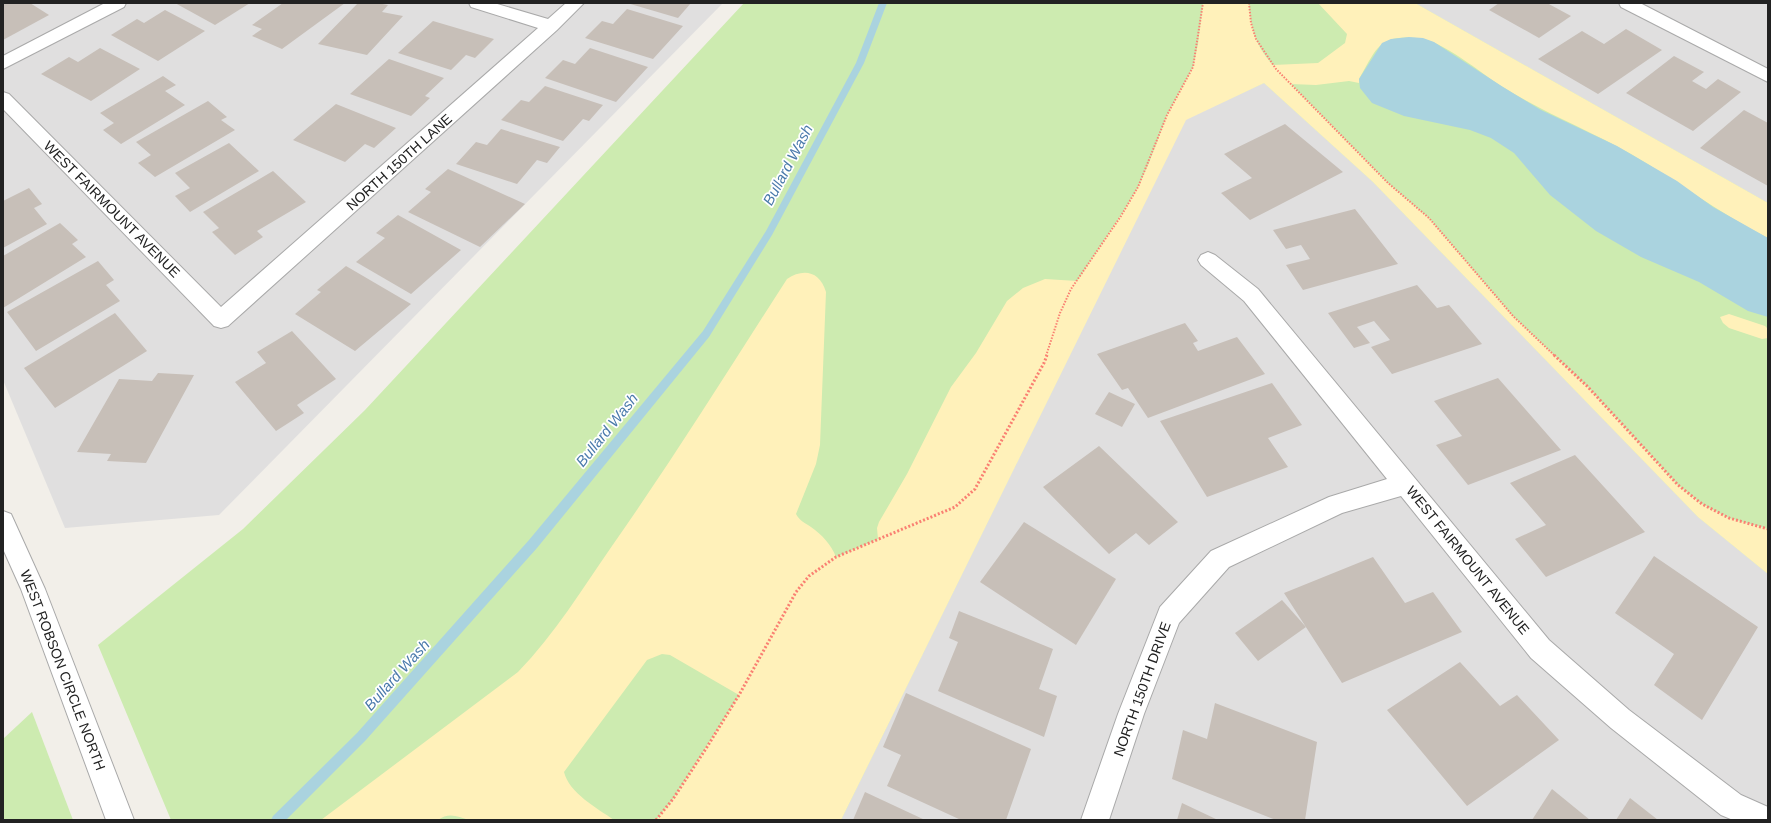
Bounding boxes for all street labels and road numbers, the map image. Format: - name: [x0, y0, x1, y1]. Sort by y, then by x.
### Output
- street label: NORTH 150TH LANE: [343, 111, 455, 213]
- street label: WEST FAIRMOUNT AVENUE: [41, 138, 183, 280]
- street label: WEST FAIRMOUNT AVENUE: [1403, 483, 1533, 637]
- street label: WEST ROBSON CIRCLE NORTH: [17, 568, 109, 772]
- street label: NORTH 150TH DRIVE: [1110, 619, 1174, 759]

